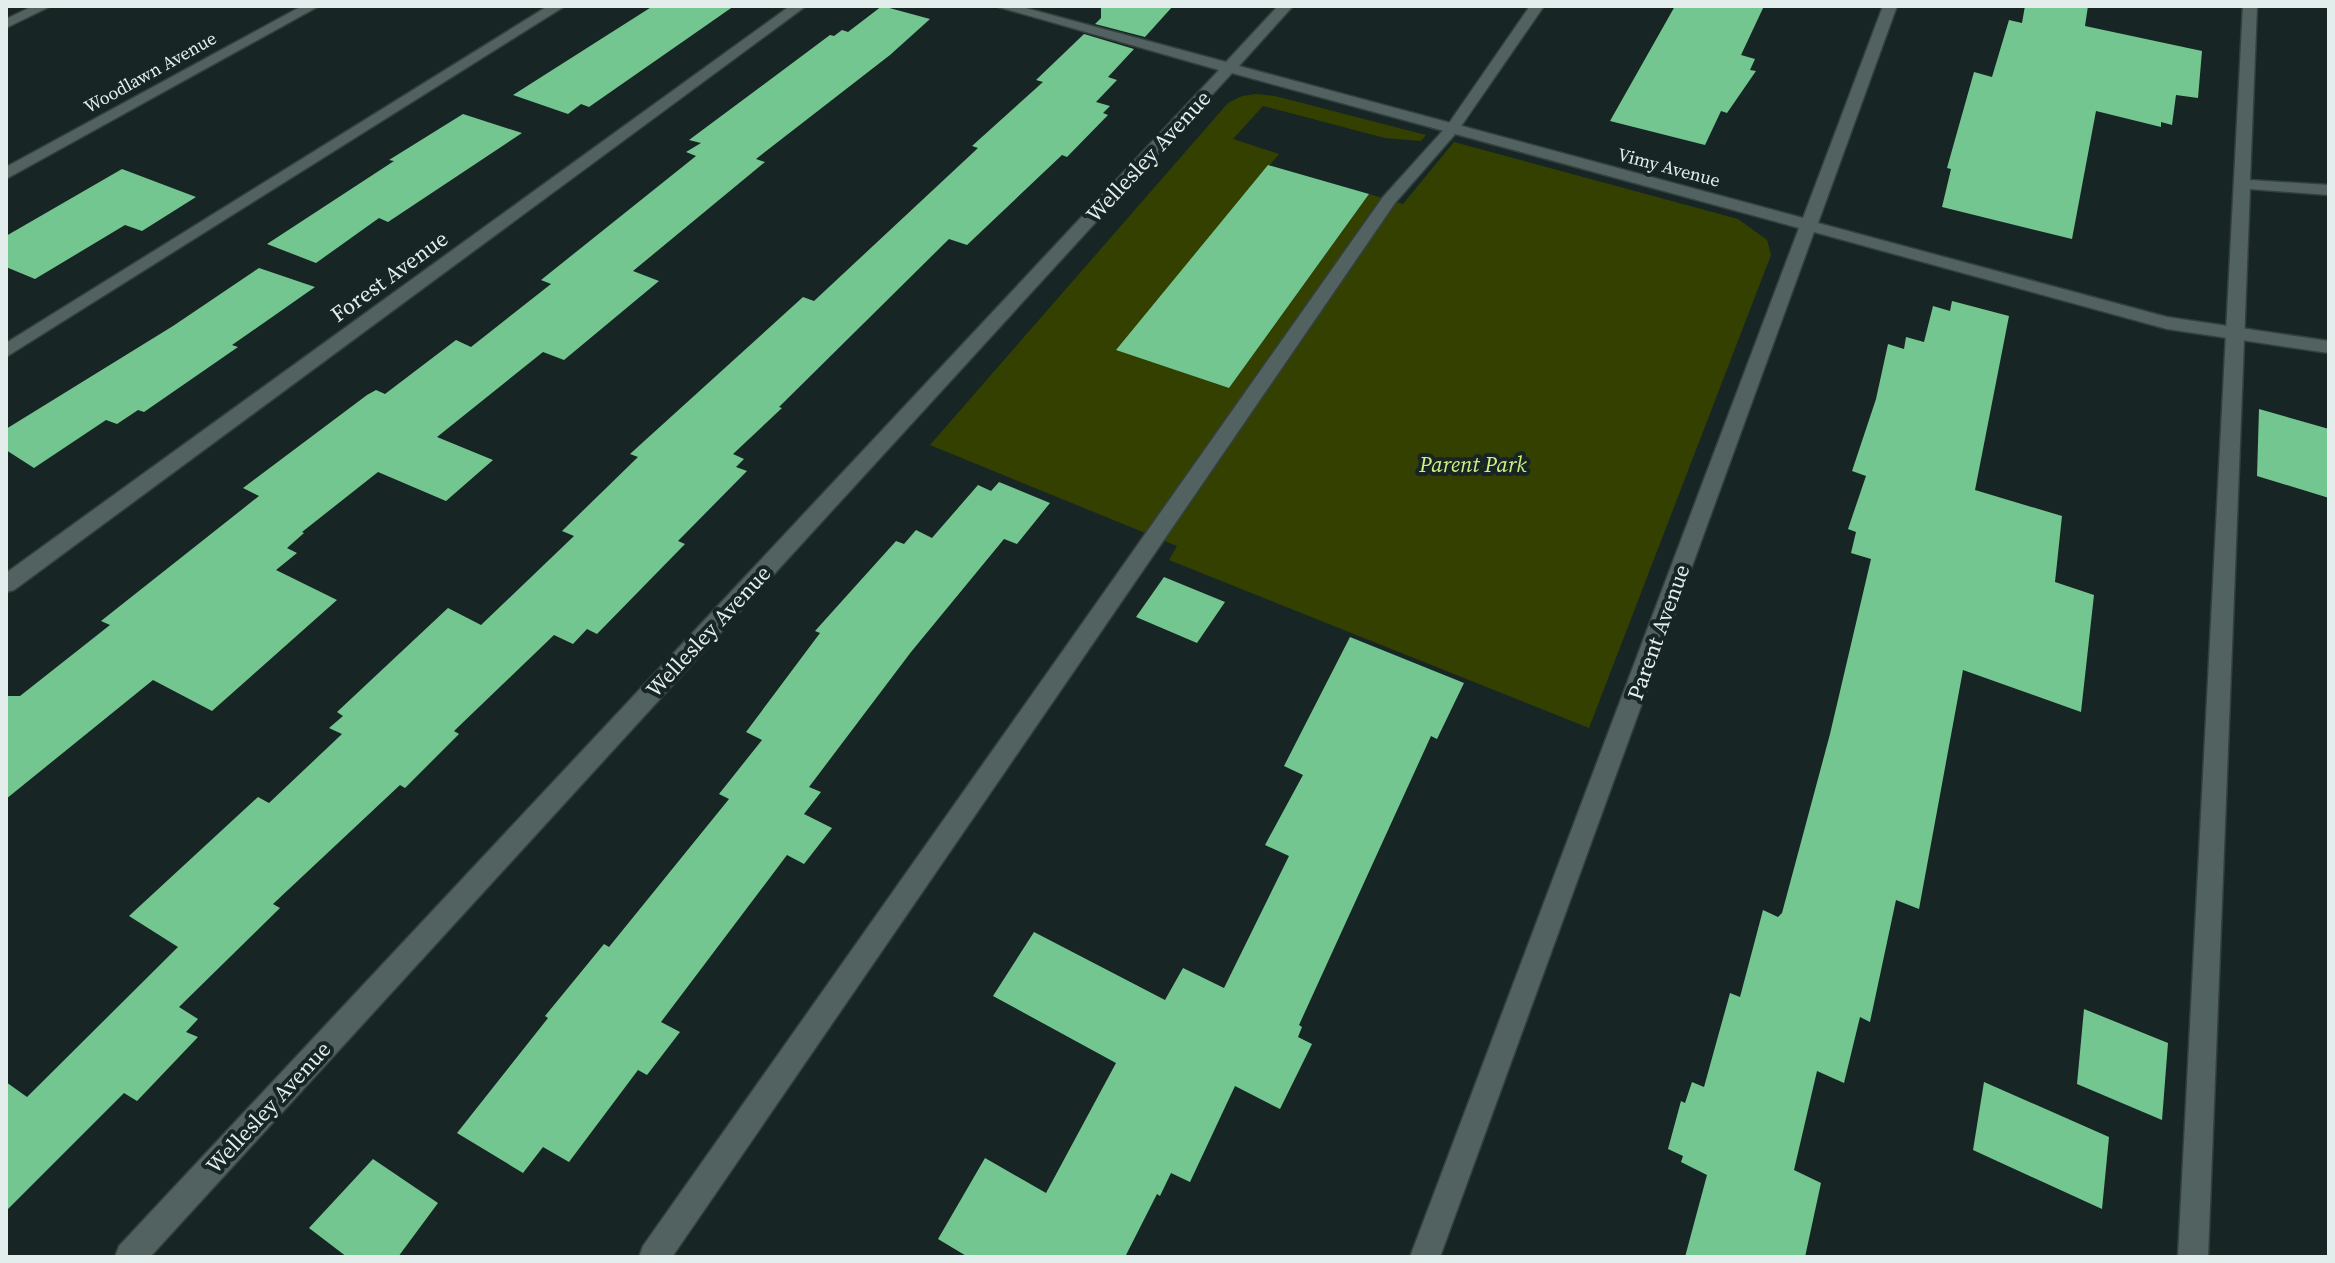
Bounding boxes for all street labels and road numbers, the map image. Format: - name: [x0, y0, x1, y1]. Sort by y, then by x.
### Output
- street label: Woodlawn Avenue: [79, 25, 221, 119]
- street label: Wellesley Avenue: [1079, 83, 1217, 229]
- street label: Vimy Avenue: [1615, 141, 1723, 193]
- street label: Forest Avenue: [324, 223, 454, 329]
- street label: Wellesley Avenue: [639, 558, 777, 704]
- street label: Parent Avenue: [1620, 560, 1696, 704]
- street label: Wellesley Avenue: [199, 1034, 337, 1180]

